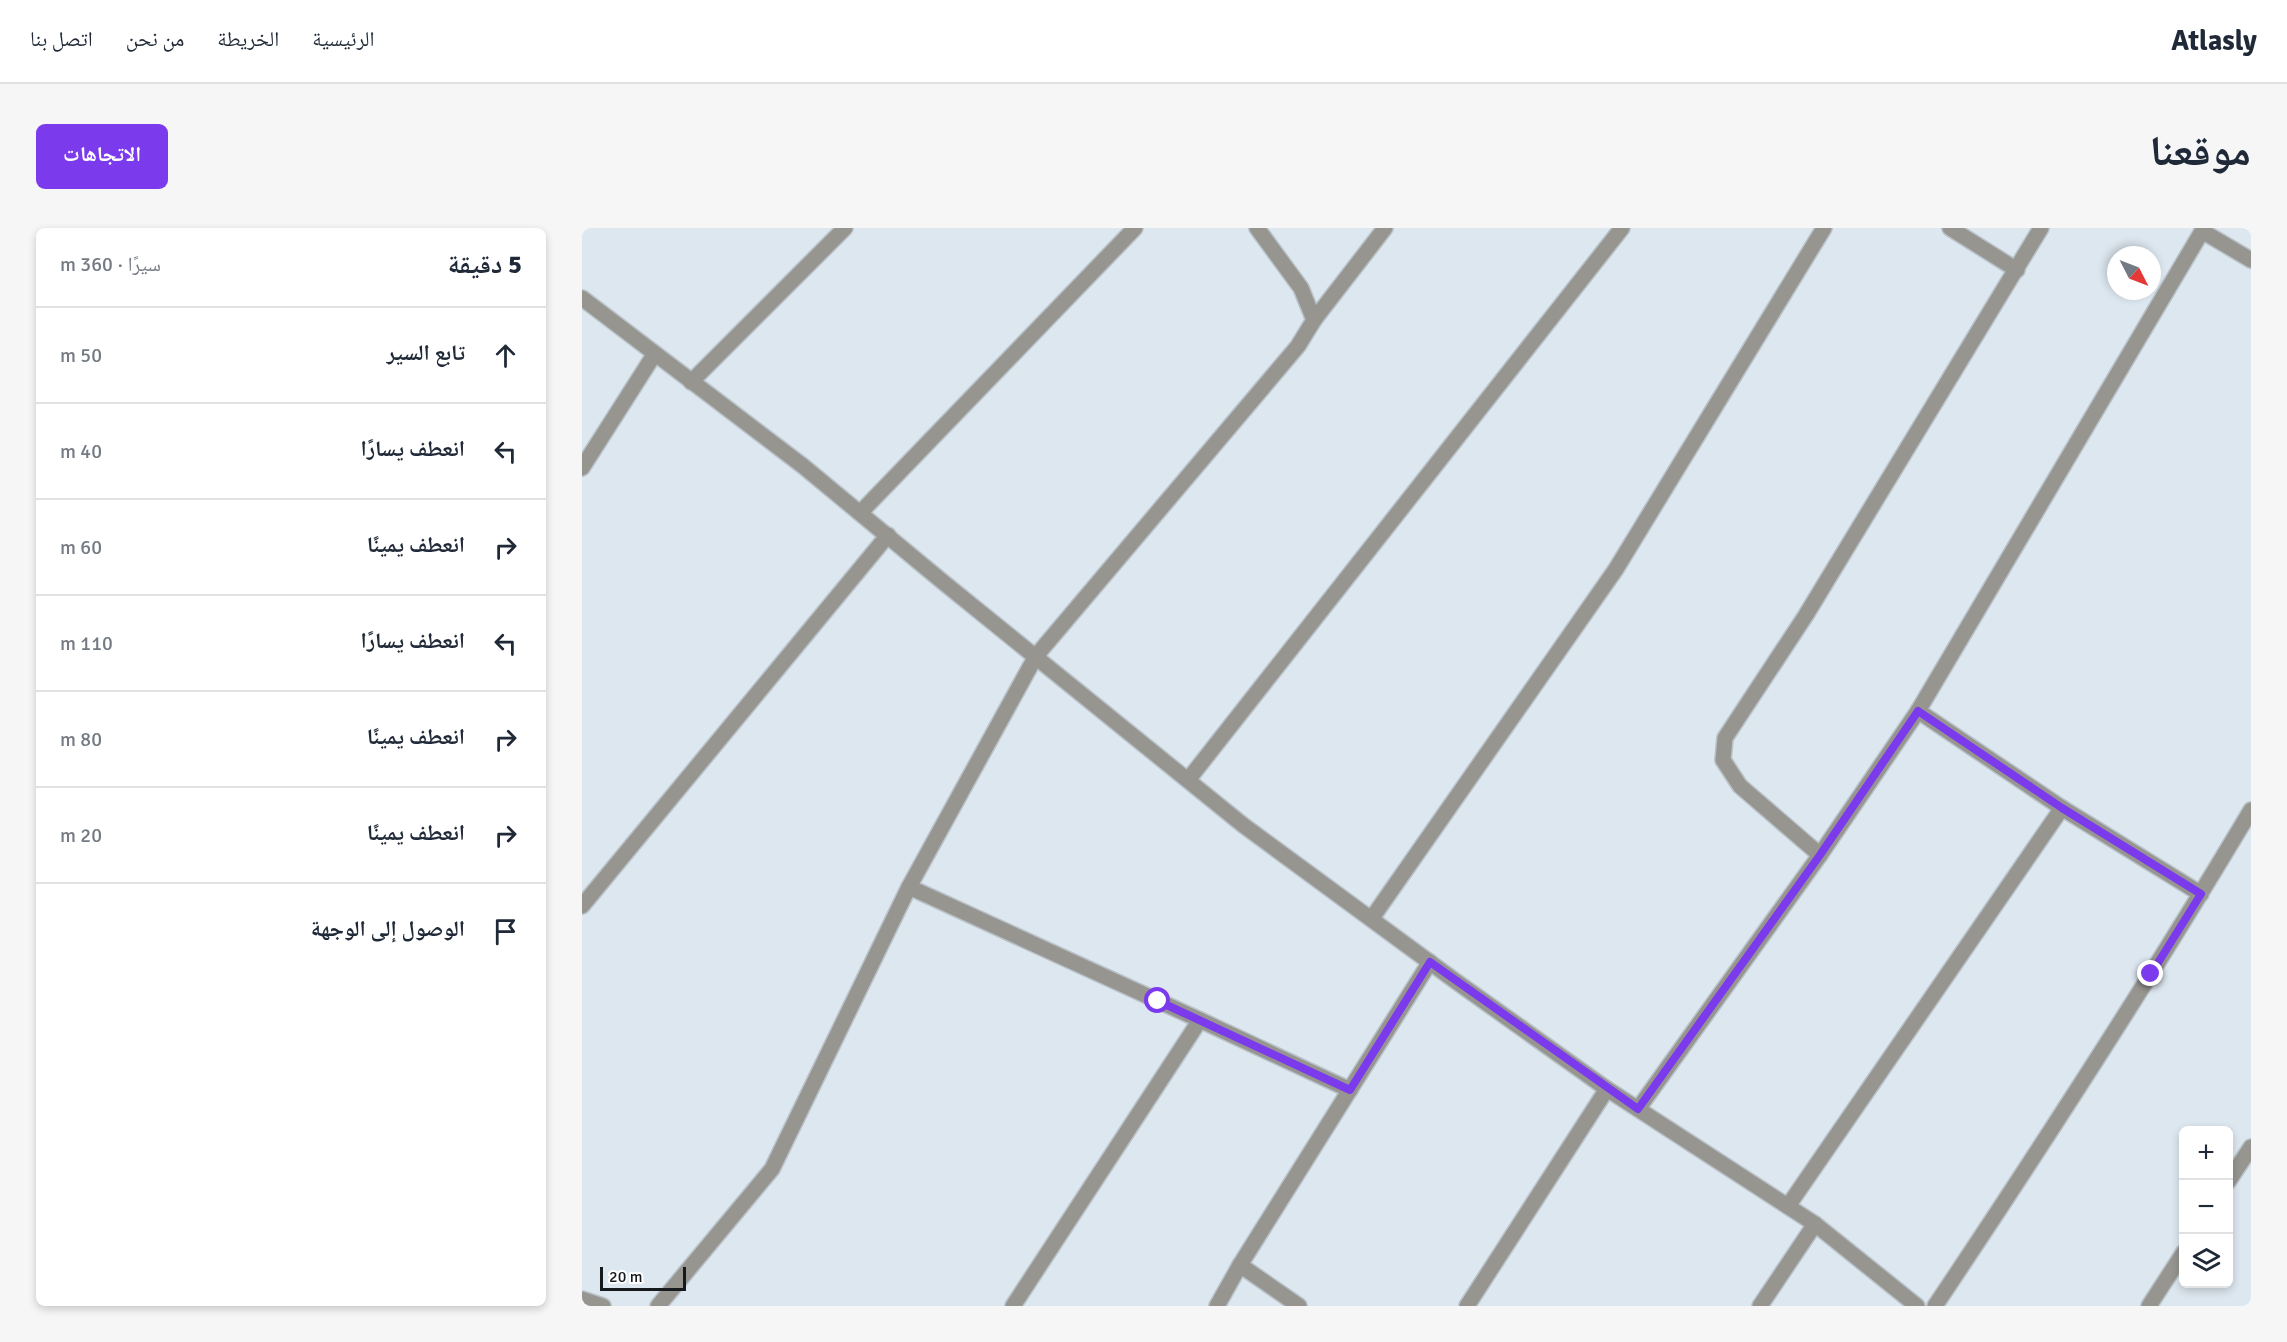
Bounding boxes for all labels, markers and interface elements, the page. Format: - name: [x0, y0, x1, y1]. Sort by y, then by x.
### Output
- text: Atlasly: [2171, 24, 2257, 58]
- text: اتصل بنا: [30, 26, 93, 52]
- text: من نحن: [126, 26, 184, 52]
- text: الخريطة: [217, 26, 279, 52]
- text: الرئيسية: [312, 26, 374, 52]
- button: الاتجاهات: [36, 124, 168, 189]
- text: موقعنا: [2150, 126, 2251, 177]
- north arrow: [2107, 246, 2161, 300]
- text: 5 دقيقة: [448, 249, 522, 281]
- text: سيرًا · 360 m: [60, 252, 161, 277]
- text: تابع السير: [387, 339, 465, 366]
- icon: ahead: [489, 339, 522, 372]
- text: 50 m: [60, 343, 102, 368]
- text: انعطف يسارًا: [360, 435, 465, 462]
- icon: left: [489, 435, 522, 468]
- text: 40 m: [60, 439, 102, 464]
- text: انعطف يمينًا: [367, 531, 465, 558]
- icon: right: [489, 531, 522, 564]
- text: 60 m: [60, 535, 102, 560]
- text: انعطف يسارًا: [360, 627, 465, 654]
- icon: left: [489, 627, 522, 660]
- text: 110 m: [60, 631, 113, 656]
- text: انعطف يمينًا: [367, 723, 465, 750]
- icon: right: [489, 723, 522, 756]
- text: 80 m: [60, 727, 102, 752]
- text: انعطف يمينًا: [367, 819, 465, 846]
- icon: right: [489, 819, 522, 852]
- text: 20 m: [60, 823, 102, 848]
- text: الوصول إلى الوجهة: [311, 915, 465, 942]
- icon: arrive: [489, 915, 522, 948]
- route end: [2137, 960, 2163, 986]
- route start: [1144, 987, 1170, 1013]
- map controls: [2179, 1126, 2233, 1288]
- button: +: [2179, 1126, 2233, 1180]
- button: −: [2179, 1180, 2233, 1234]
- button: layers: [2179, 1234, 2233, 1288]
- scale bar: [600, 1264, 686, 1292]
- text: 20 m: [609, 1267, 643, 1287]

